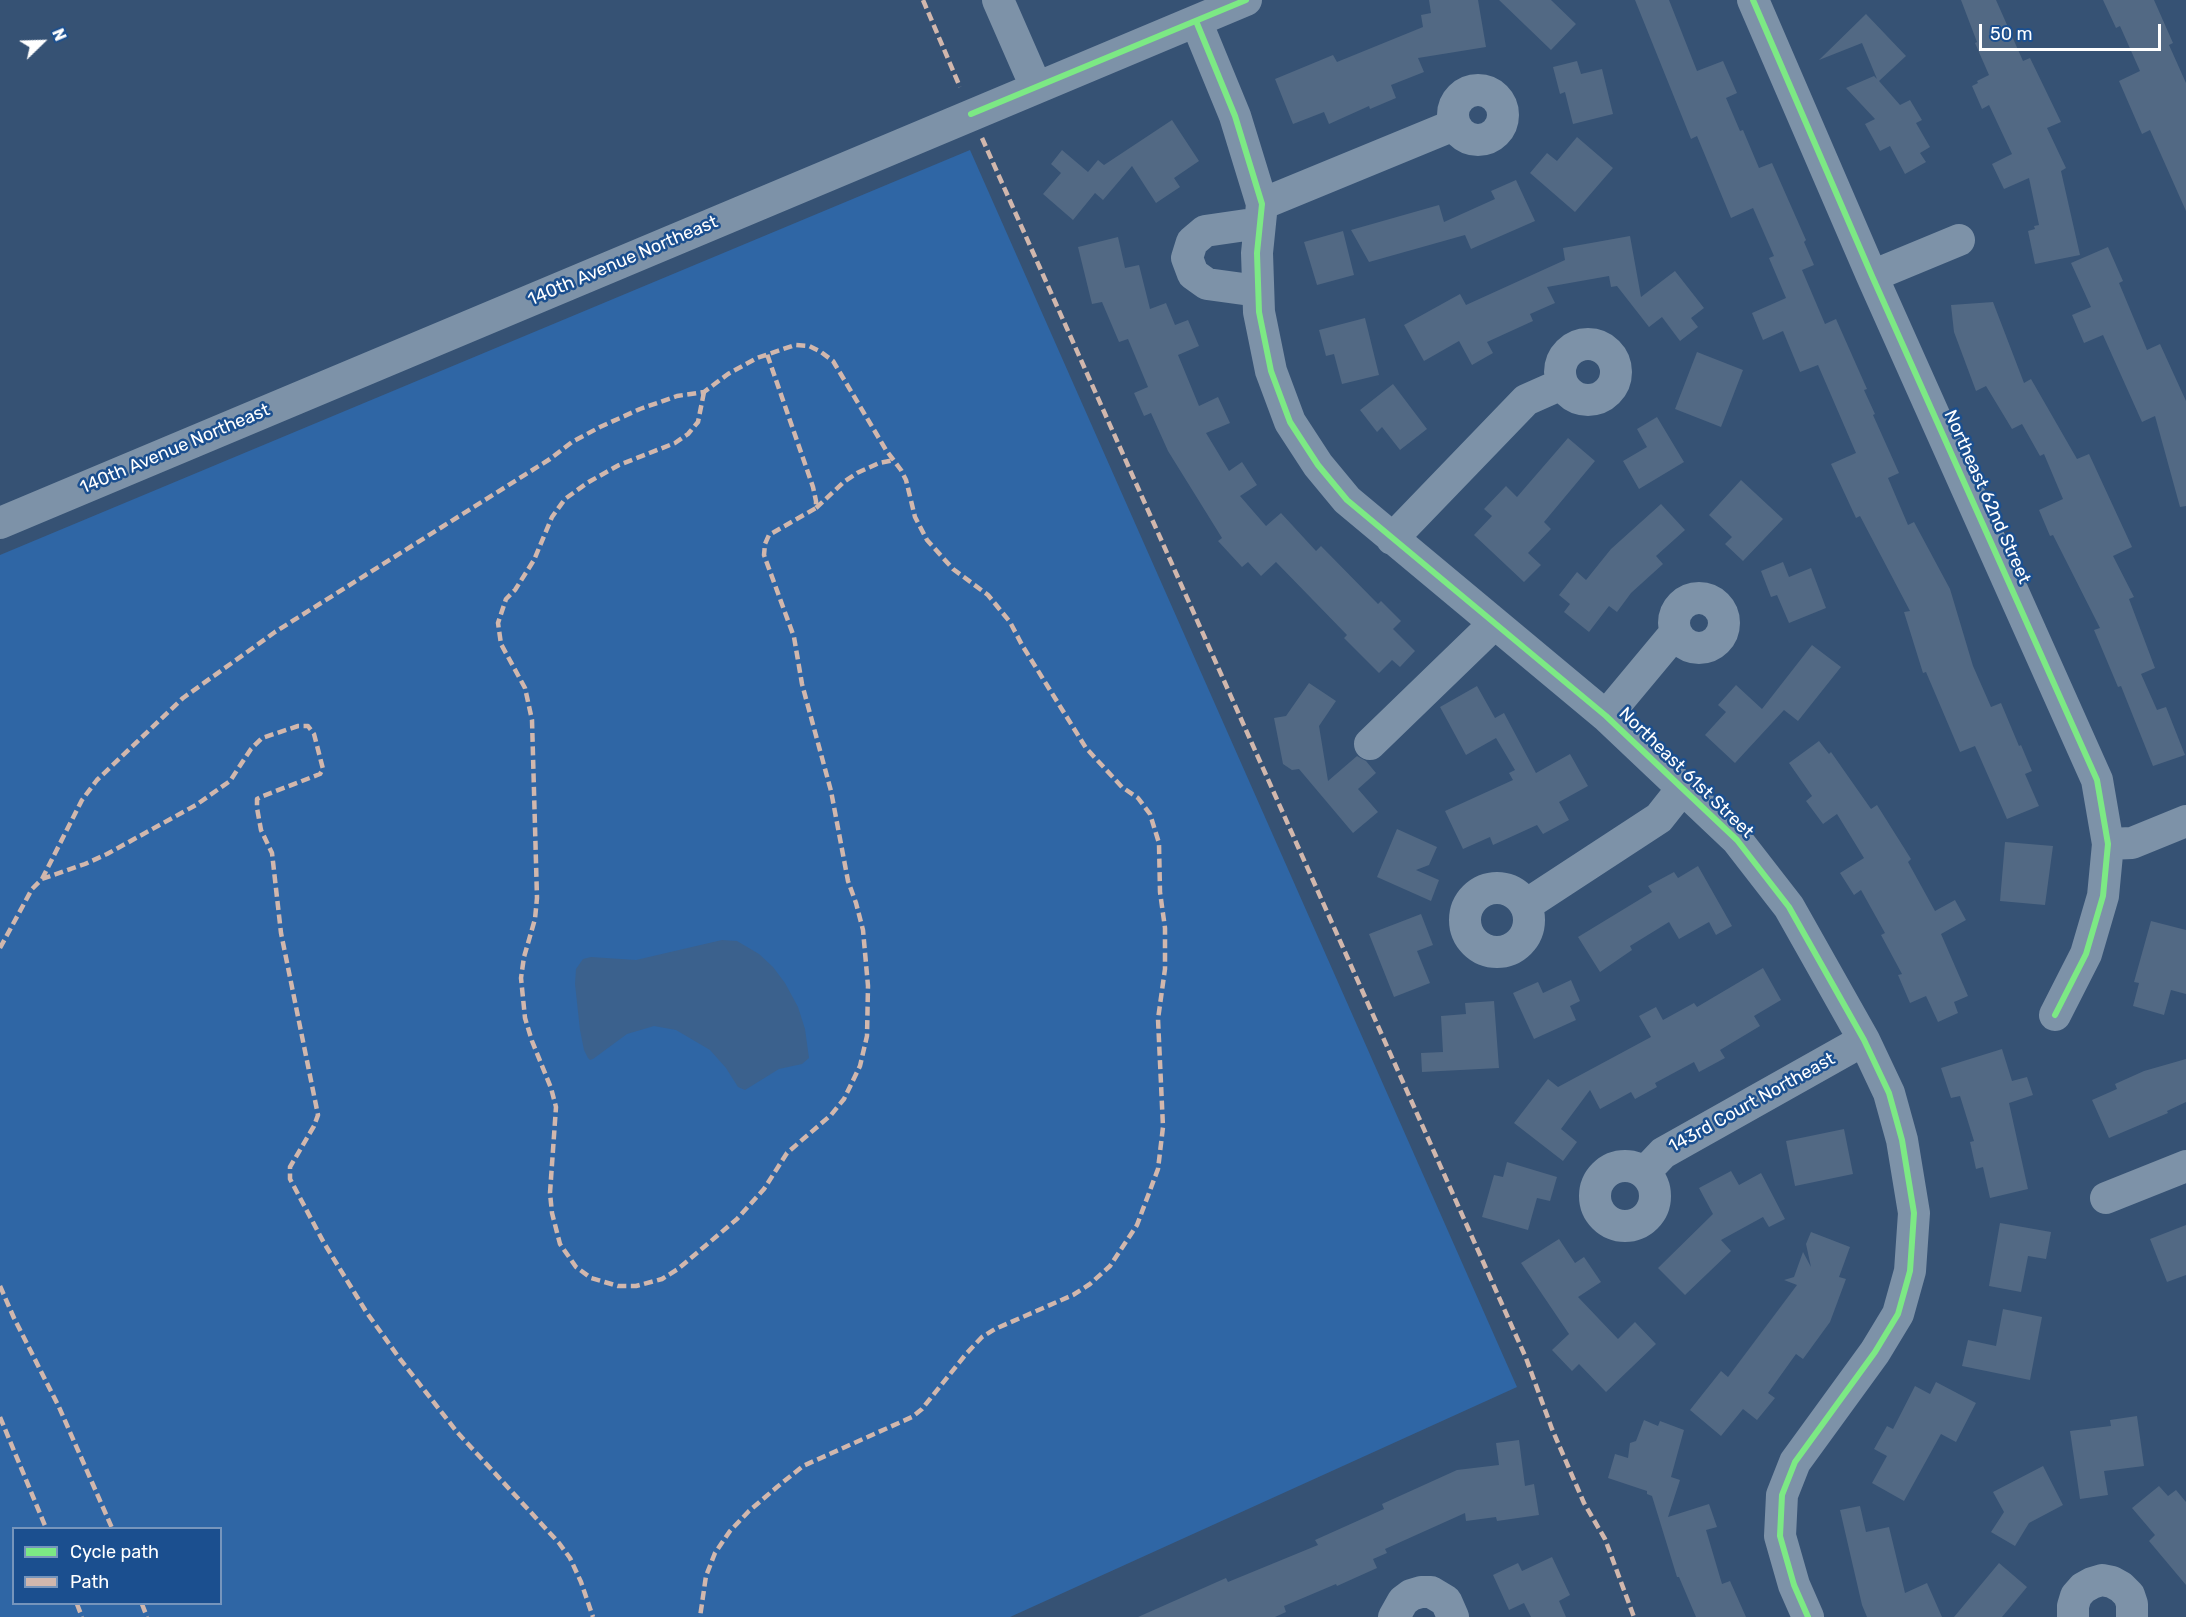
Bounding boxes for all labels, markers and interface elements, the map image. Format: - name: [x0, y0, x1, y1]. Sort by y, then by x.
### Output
- north arrow: [12, 12, 72, 72]
- scale bar: [1982, 12, 2164, 50]
- text: 50 m: [1990, 23, 2033, 45]
- text: N: [48, 26, 70, 44]
- street label: 140th Avenue Northeast: [525, 211, 721, 311]
- street label: 140th Avenue Northeast: [77, 399, 273, 499]
- street label: Northeast 62nd Street: [1939, 407, 2035, 587]
- street label: Northeast 61st Street: [1614, 703, 1758, 843]
- street label: 143rd Court Northeast: [1665, 1048, 1839, 1158]
- legend: [12, 1527, 222, 1605]
- text: Cycle path: [70, 1541, 159, 1563]
- text: Path: [70, 1571, 109, 1593]

